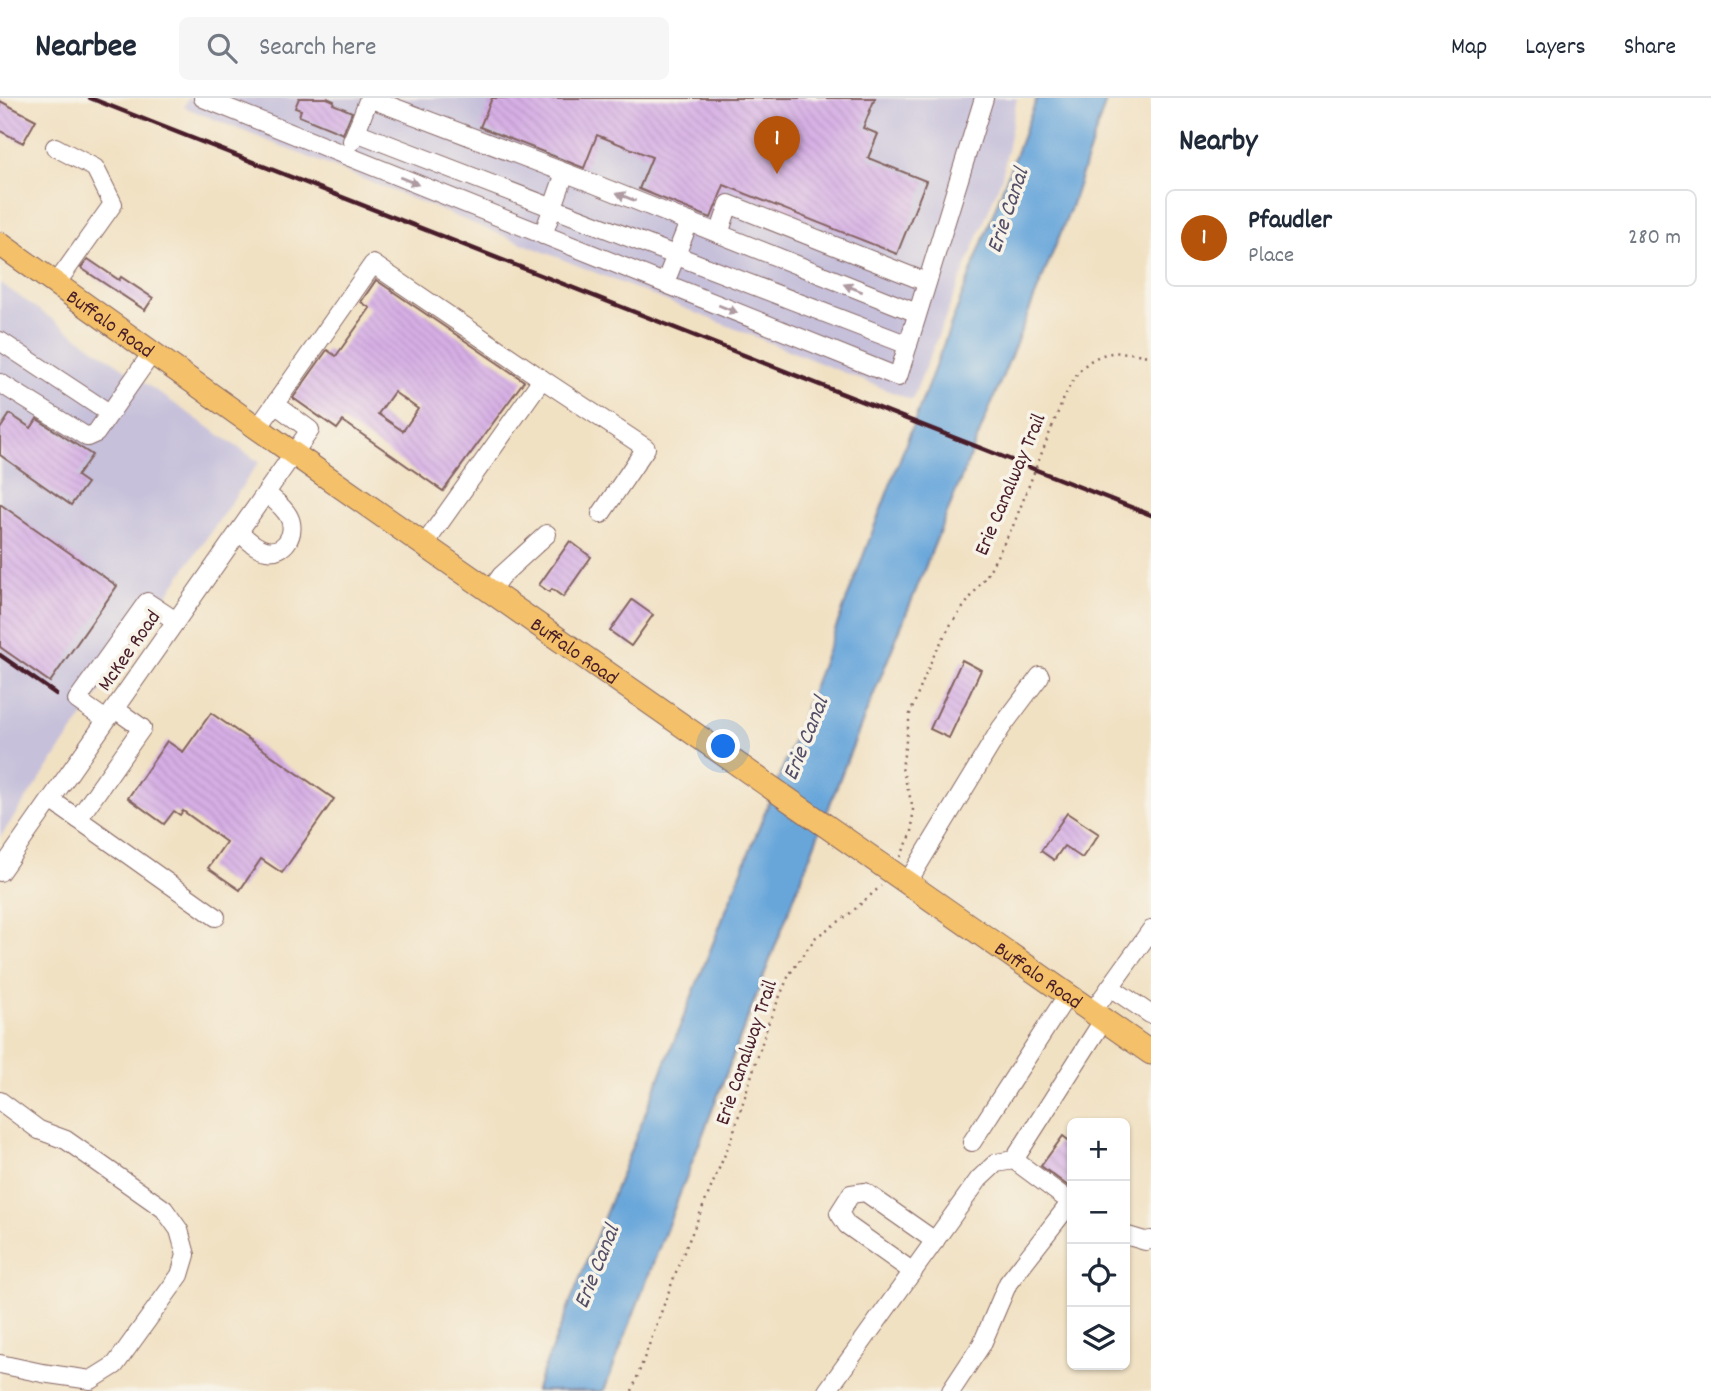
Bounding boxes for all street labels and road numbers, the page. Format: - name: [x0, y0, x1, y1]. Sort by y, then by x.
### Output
- street label: Buffalo Road: [59, 284, 159, 367]
- street label: Erie Canalway Trail: [968, 410, 1055, 561]
- street label: McKee Road: [91, 605, 169, 698]
- street label: Buffalo Road: [523, 611, 623, 694]
- street label: Buffalo Road: [987, 936, 1087, 1018]
- street label: Erie Canalway Trail: [709, 976, 787, 1130]

